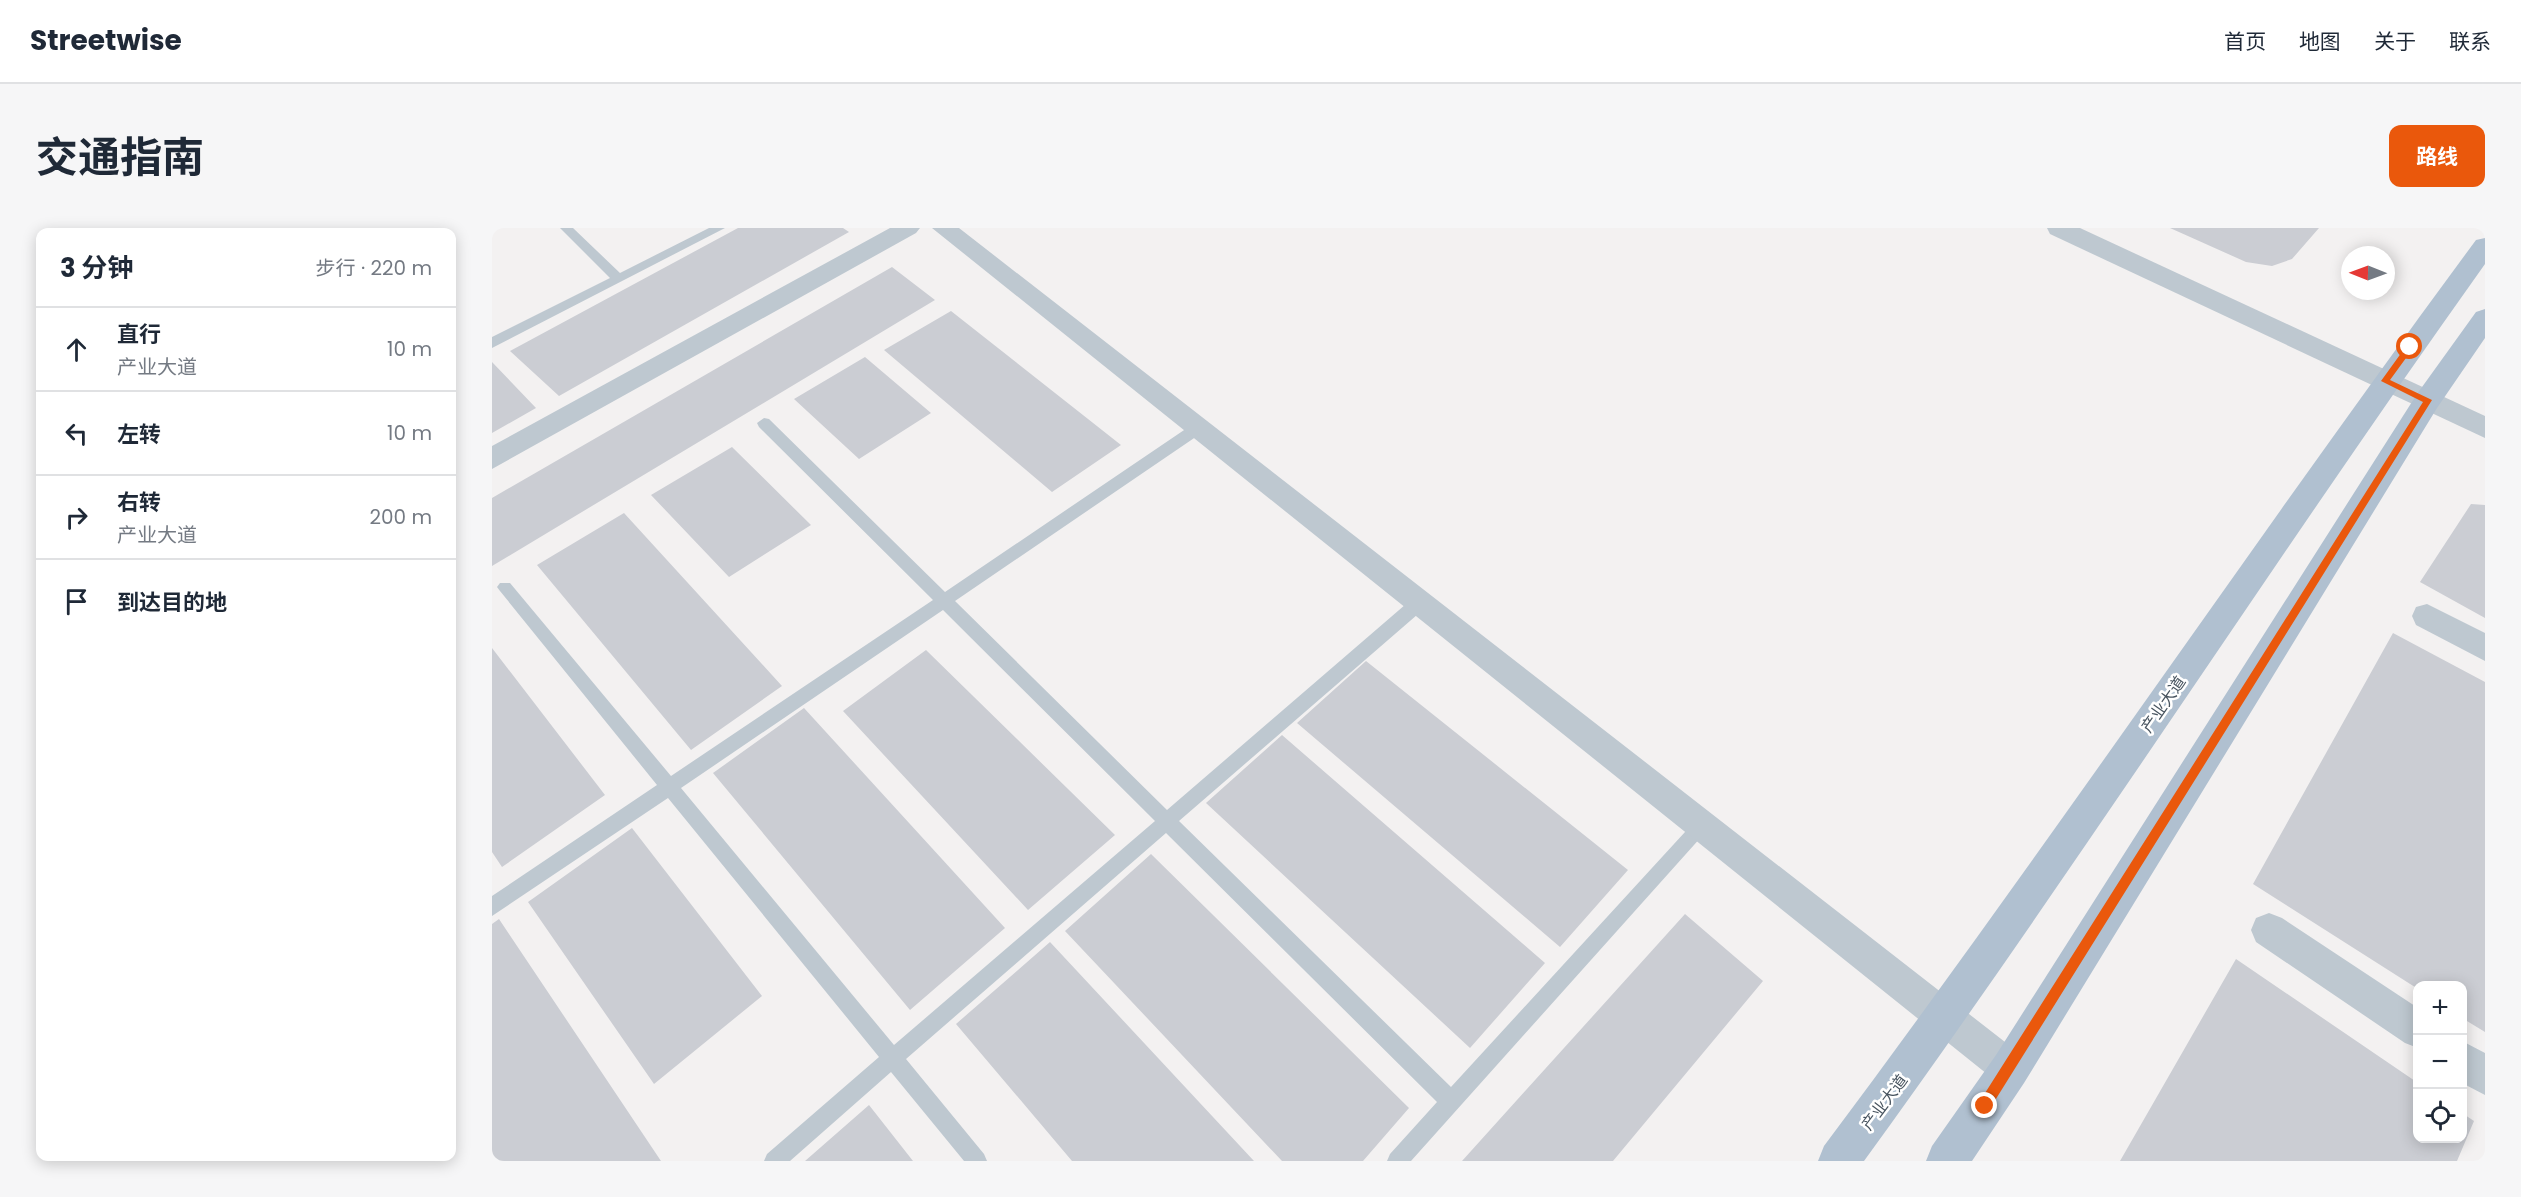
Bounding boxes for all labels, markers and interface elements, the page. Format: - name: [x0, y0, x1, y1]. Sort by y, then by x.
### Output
- text: Streetwise: [30, 21, 182, 60]
- text: 首页: [2224, 27, 2266, 56]
- text: 地图: [2299, 27, 2341, 56]
- text: 关于: [2374, 27, 2416, 56]
- text: 联系: [2449, 27, 2491, 56]
- button: 路线: [2389, 125, 2485, 187]
- text: 交通指南: [36, 128, 204, 187]
- north arrow: [2341, 246, 2395, 300]
- text: 3 分钟: [60, 250, 133, 286]
- text: 步行 · 220 m: [316, 254, 432, 282]
- text: 直行: [117, 319, 161, 350]
- icon: ahead: [60, 333, 93, 366]
- route start: [2396, 333, 2422, 359]
- text: 10 m: [387, 335, 432, 363]
- text: 产业大道: [117, 353, 197, 381]
- icon: left: [60, 417, 93, 450]
- text: 左转: [117, 419, 161, 450]
- text: 10 m: [387, 419, 432, 447]
- text: 右转: [117, 487, 161, 518]
- icon: right: [60, 501, 93, 534]
- text: 200 m: [369, 503, 432, 531]
- text: 产业大道: [117, 521, 197, 549]
- icon: arrive: [60, 585, 93, 618]
- text: 到达目的地: [117, 587, 227, 618]
- street label: 产业大道: [2136, 671, 2191, 737]
- map controls: [2413, 981, 2467, 1143]
- button: +: [2413, 981, 2467, 1035]
- button: −: [2413, 1035, 2467, 1089]
- street label: 产业大道: [1856, 1070, 1913, 1135]
- button: locate: [2413, 1089, 2467, 1143]
- route end: [1971, 1092, 1997, 1118]

